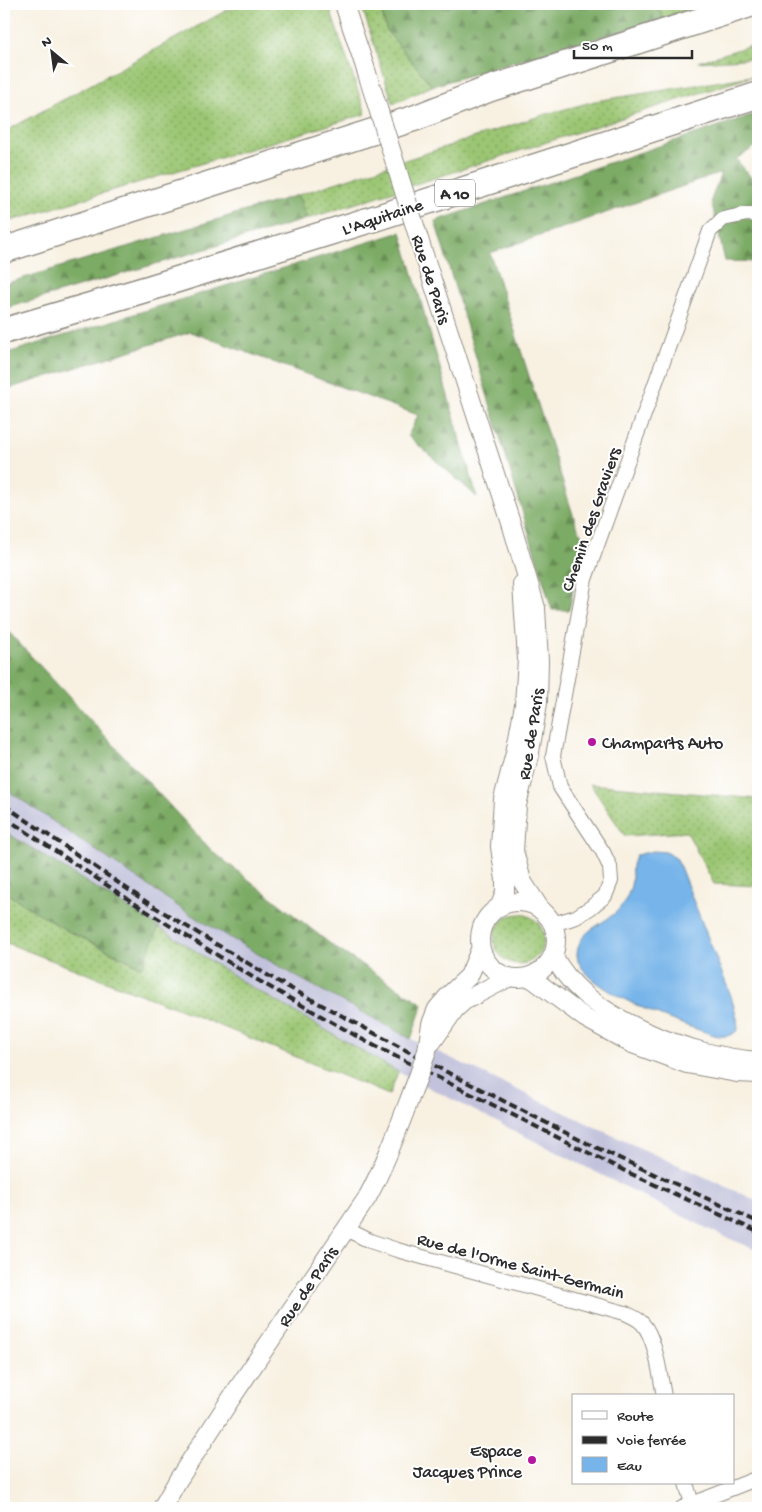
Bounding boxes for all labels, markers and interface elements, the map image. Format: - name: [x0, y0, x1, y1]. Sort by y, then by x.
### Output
- north arrow: [28, 28, 78, 78]
- scale bar: [574, 28, 692, 60]
- text: N: [39, 33, 55, 52]
- text: 50 m: [582, 38, 613, 56]
- road number: A 10: [435, 180, 475, 207]
- street label: L'Aquitaine: [340, 195, 427, 241]
- street label: Rue de Paris: [405, 233, 454, 328]
- street label: Chemin des Graviers: [558, 444, 627, 595]
- street label: Rue de Paris: [515, 686, 550, 782]
- place label: Champarts Auto: [602, 734, 723, 755]
- marker: Champarts Auto: [586, 736, 598, 748]
- street label: Rue de l'Orme Saint-Germain: [414, 1230, 627, 1305]
- street label: Rue de Paris: [275, 1242, 344, 1332]
- legend: [572, 1394, 734, 1484]
- text: Route: [617, 1408, 654, 1426]
- text: Voie ferrée: [616, 1432, 686, 1450]
- place label: Espace Jacques Prince: [413, 1442, 523, 1484]
- marker: Espace Jacques Prince: [526, 1454, 538, 1466]
- text: Eau: [617, 1458, 642, 1476]

